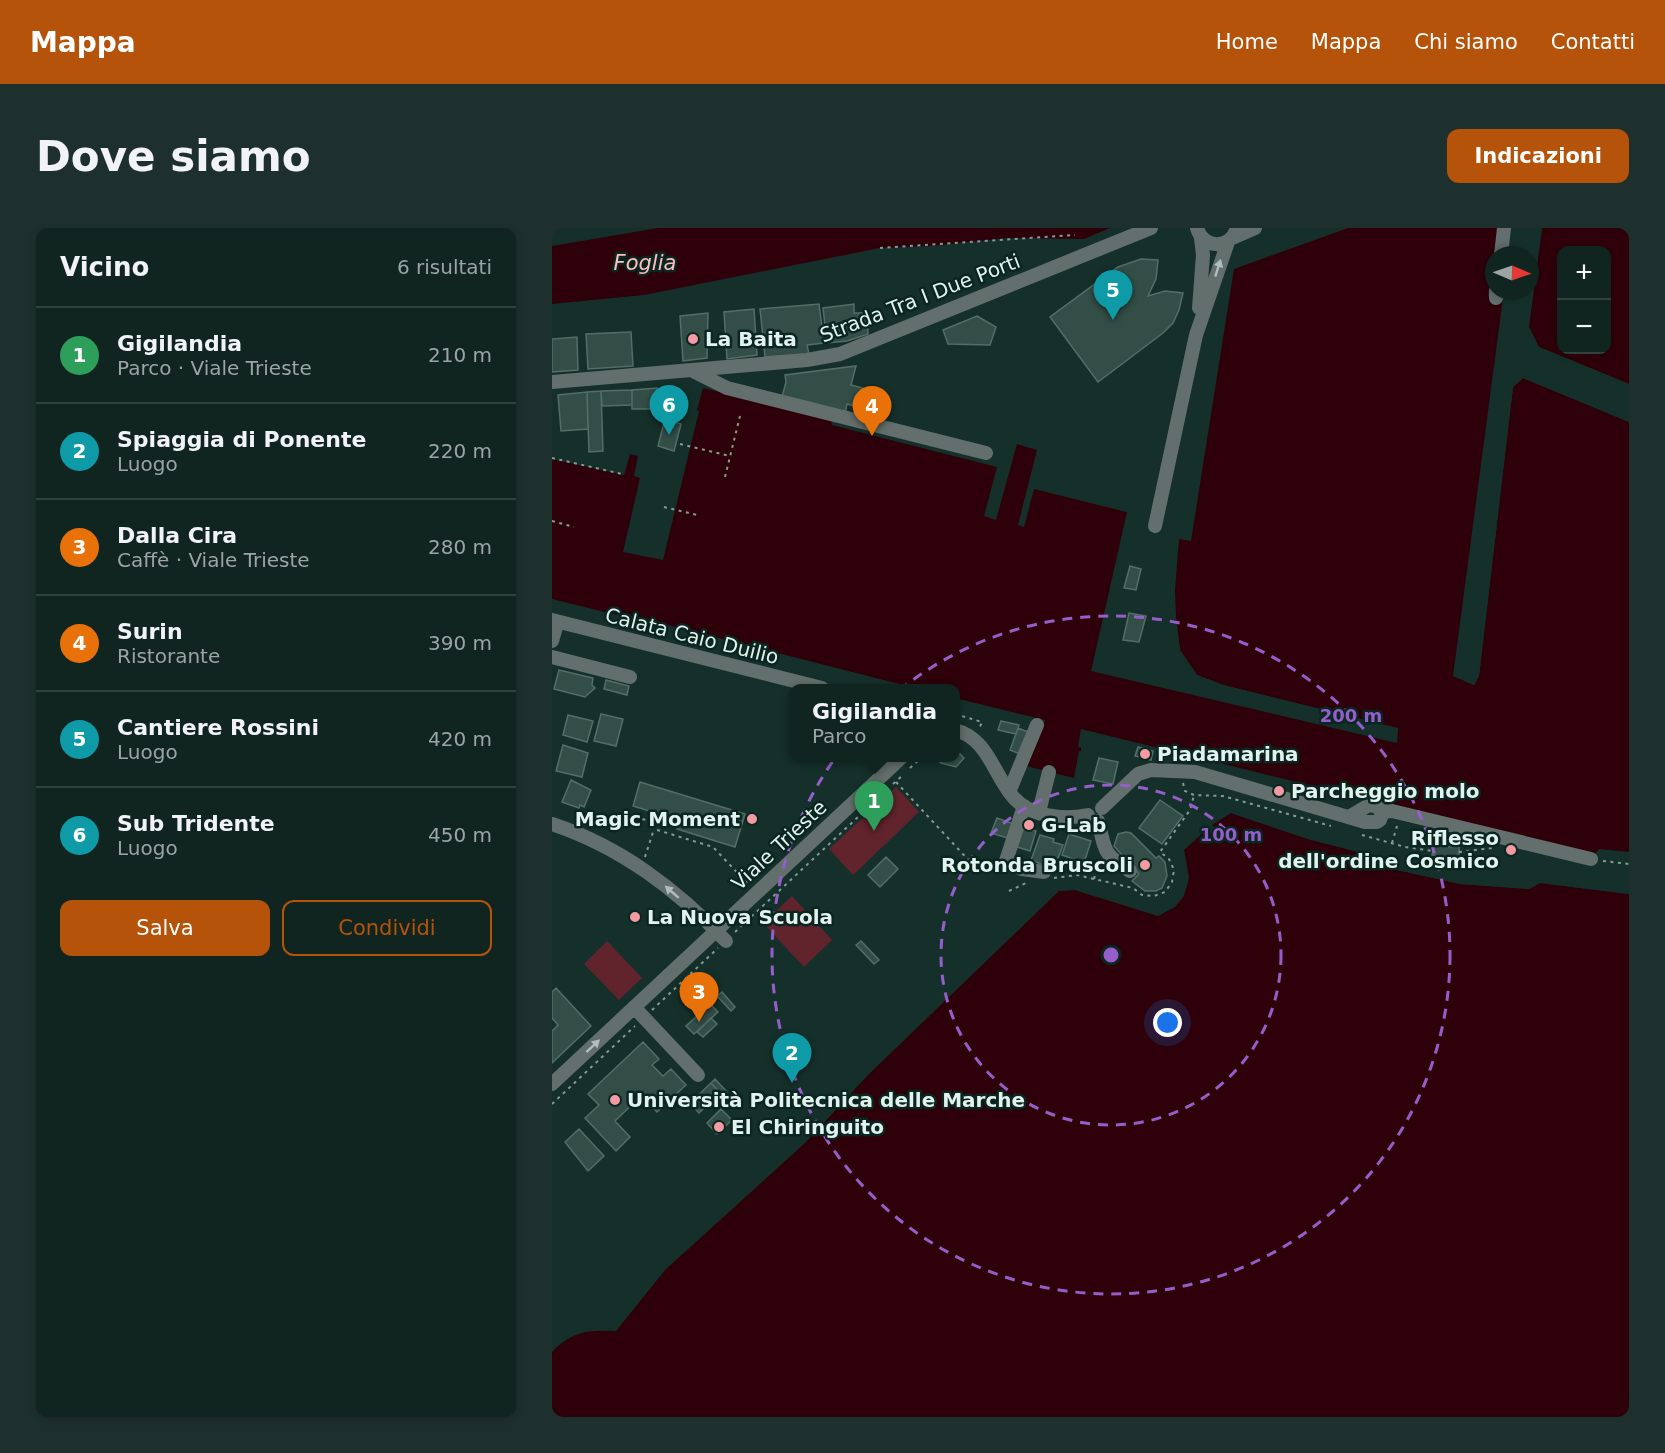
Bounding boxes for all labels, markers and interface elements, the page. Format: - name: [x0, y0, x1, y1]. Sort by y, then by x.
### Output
- text: Mappa: [30, 26, 136, 59]
- text: Home: [1216, 30, 1278, 54]
- text: Mappa: [1311, 30, 1381, 54]
- text: Chi siamo: [1414, 30, 1518, 54]
- text: Contatti: [1551, 30, 1635, 54]
- button: Indicazioni: [1447, 129, 1629, 183]
- text: Dove siamo: [36, 132, 311, 181]
- north arrow: [1485, 246, 1539, 300]
- map controls: [1557, 246, 1611, 354]
- button: +: [1557, 246, 1611, 300]
- street label: Strada Tra I Due Porti: [816, 249, 1024, 347]
- water label: Foglia: [614, 251, 676, 275]
- text: Vicino: [60, 252, 149, 282]
- text: 6 risultati: [397, 255, 492, 279]
- one-way arrow: [1214, 259, 1223, 277]
- pin: 5: [1094, 270, 1132, 320]
- button: −: [1557, 300, 1611, 354]
- place label: La Baita: [705, 327, 797, 351]
- text: Gigilandia: [117, 331, 242, 356]
- marker: La Baita: [686, 332, 700, 346]
- text: 1: [73, 343, 86, 367]
- text: 210 m: [428, 343, 492, 367]
- text: Parco · Viale Trieste: [117, 356, 312, 380]
- pin: 6: [650, 386, 688, 435]
- pin: 4: [852, 386, 892, 436]
- text: Spiaggia di Ponente: [117, 427, 366, 452]
- text: 2: [73, 439, 86, 463]
- text: 220 m: [428, 439, 492, 463]
- text: Luogo: [117, 452, 178, 476]
- text: Dalla Cira: [117, 523, 237, 548]
- text: 3: [73, 535, 86, 559]
- text: 280 m: [428, 535, 492, 559]
- text: Caffè · Viale Trieste: [117, 548, 310, 572]
- street label: Calata Caio Duilio: [603, 603, 781, 669]
- text: Surin: [117, 619, 183, 644]
- text: 4: [73, 631, 86, 655]
- text: 390 m: [428, 631, 492, 655]
- text: Ristorante: [117, 644, 220, 668]
- popup: [789, 684, 960, 762]
- text: Gigilandia: [812, 699, 937, 724]
- text: 200 m: [1320, 705, 1382, 726]
- text: Cantiere Rossini: [117, 715, 319, 740]
- text: Parco: [812, 724, 866, 748]
- text: 5: [73, 727, 86, 751]
- text: 420 m: [428, 727, 492, 751]
- text: Luogo: [117, 740, 178, 764]
- place label: Piadamarina: [1157, 742, 1299, 766]
- marker: Piadamarina: [1138, 747, 1152, 761]
- place label: Parcheggio molo: [1291, 779, 1480, 803]
- pin: 1: [854, 782, 894, 831]
- marker: Parcheggio molo: [1272, 784, 1286, 798]
- street label: Viale Trieste: [726, 795, 832, 895]
- place label: Magic Moment: [575, 807, 740, 831]
- text: Sub Tridente: [117, 811, 275, 836]
- marker: Magic Moment: [745, 812, 759, 826]
- place label: G-Lab: [1041, 813, 1106, 837]
- marker: G-Lab: [1022, 818, 1036, 832]
- text: 6: [73, 823, 86, 847]
- text: 450 m: [428, 823, 492, 847]
- text: 100 m: [1200, 824, 1262, 845]
- place label: Riflesso dell'ordine Cosmico: [1278, 826, 1499, 873]
- text: Luogo: [117, 836, 178, 860]
- marker: Riflesso dell'ordine Cosmico: [1504, 843, 1518, 857]
- place label: Rotonda Bruscoli: [941, 853, 1133, 877]
- marker: Rotonda Bruscoli: [1138, 858, 1152, 872]
- one-way arrow: [665, 886, 680, 899]
- button: Salva: [60, 900, 270, 956]
- button: Condividi: [282, 900, 492, 956]
- place label: La Nuova Scuola: [647, 905, 833, 929]
- marker: La Nuova Scuola: [628, 910, 642, 924]
- centre of rings: [1101, 945, 1121, 965]
- pin: 3: [680, 972, 718, 1022]
- your location: [1153, 1008, 1182, 1037]
- pin: 2: [772, 1034, 812, 1083]
- one-way arrow: [586, 1039, 600, 1053]
- place label: Università Politecnica delle Marche: [627, 1088, 1025, 1112]
- marker: Università Politecnica delle Marche: [608, 1093, 622, 1107]
- place label: El Chiringuito: [731, 1115, 884, 1139]
- marker: El Chiringuito: [712, 1120, 726, 1134]

